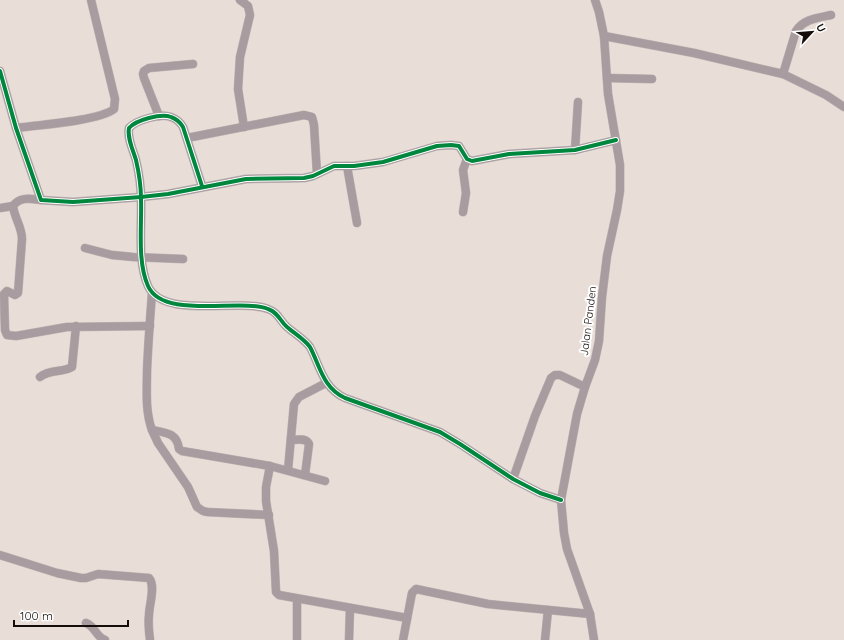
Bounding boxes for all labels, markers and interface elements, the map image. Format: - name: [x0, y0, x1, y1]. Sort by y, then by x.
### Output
- north arrow: [792, 12, 832, 52]
- text: U: [813, 21, 829, 34]
- street label: Jalan Panden: [577, 285, 599, 357]
- scale bar: [14, 602, 128, 628]
- text: 100 m: [20, 608, 53, 623]

